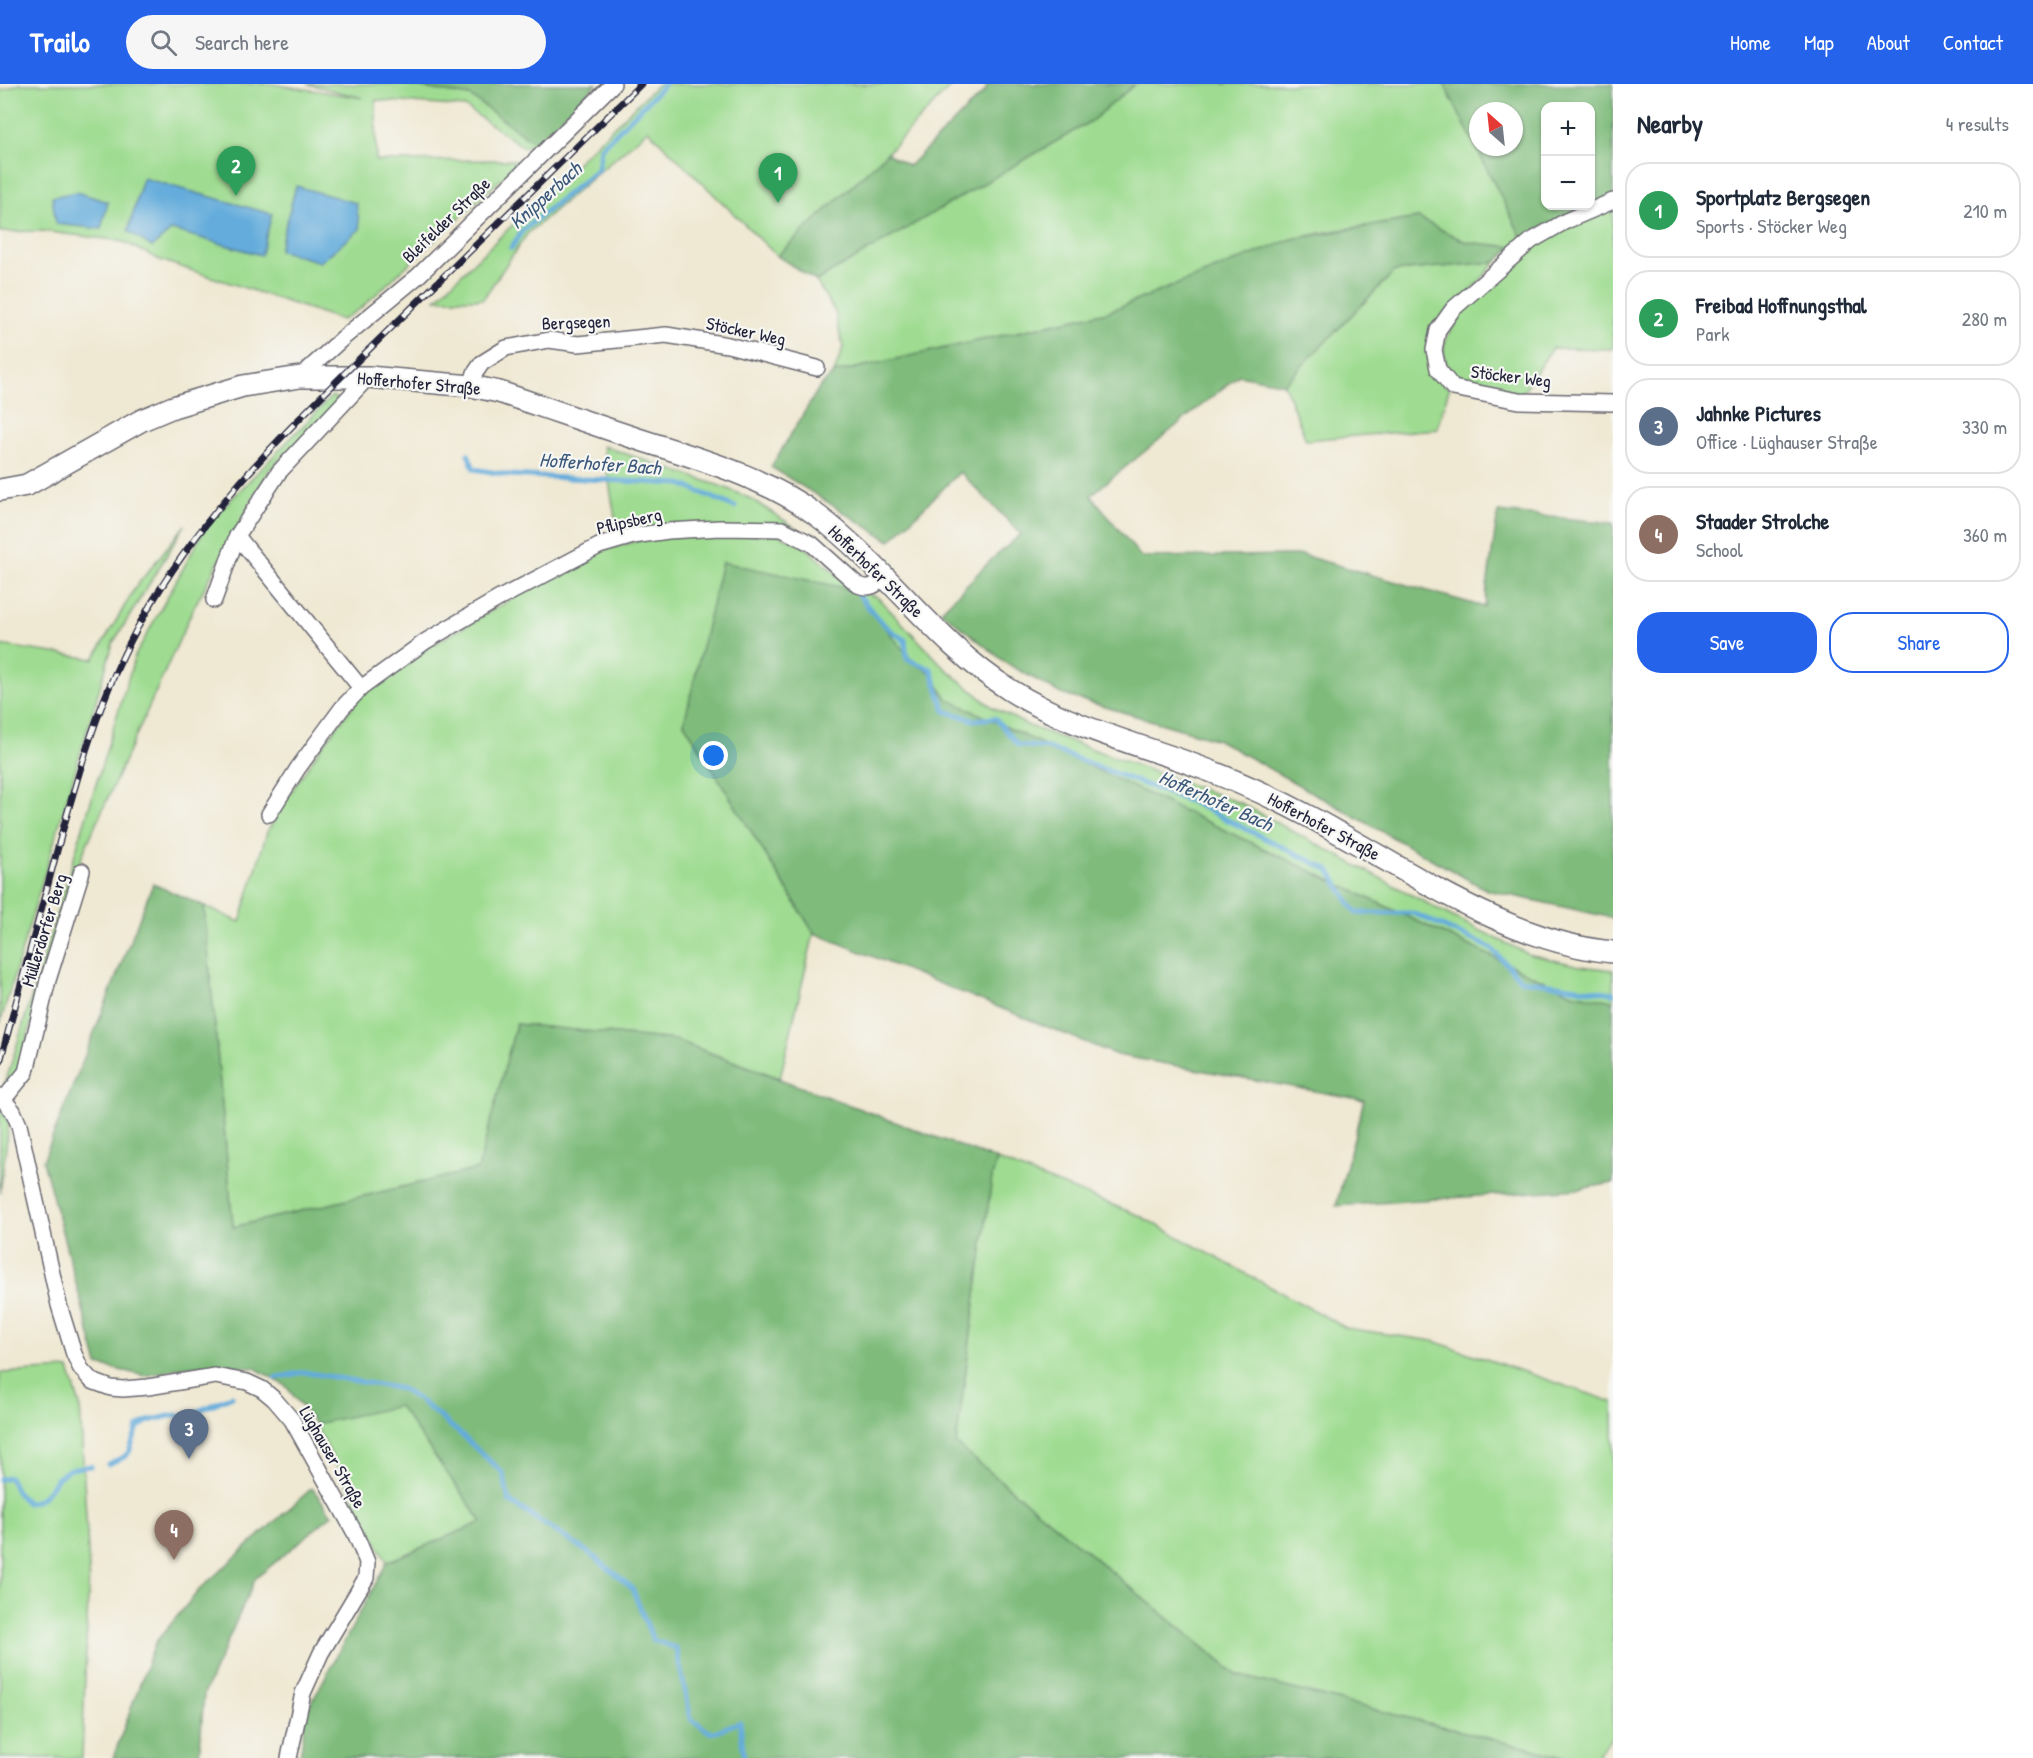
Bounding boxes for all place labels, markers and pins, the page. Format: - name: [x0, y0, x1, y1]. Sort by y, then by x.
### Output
- pin: 2: [216, 147, 256, 196]
- pin: 1: [758, 154, 798, 203]
- pin: 3: [170, 1410, 208, 1459]
- pin: 4: [154, 1510, 194, 1560]

